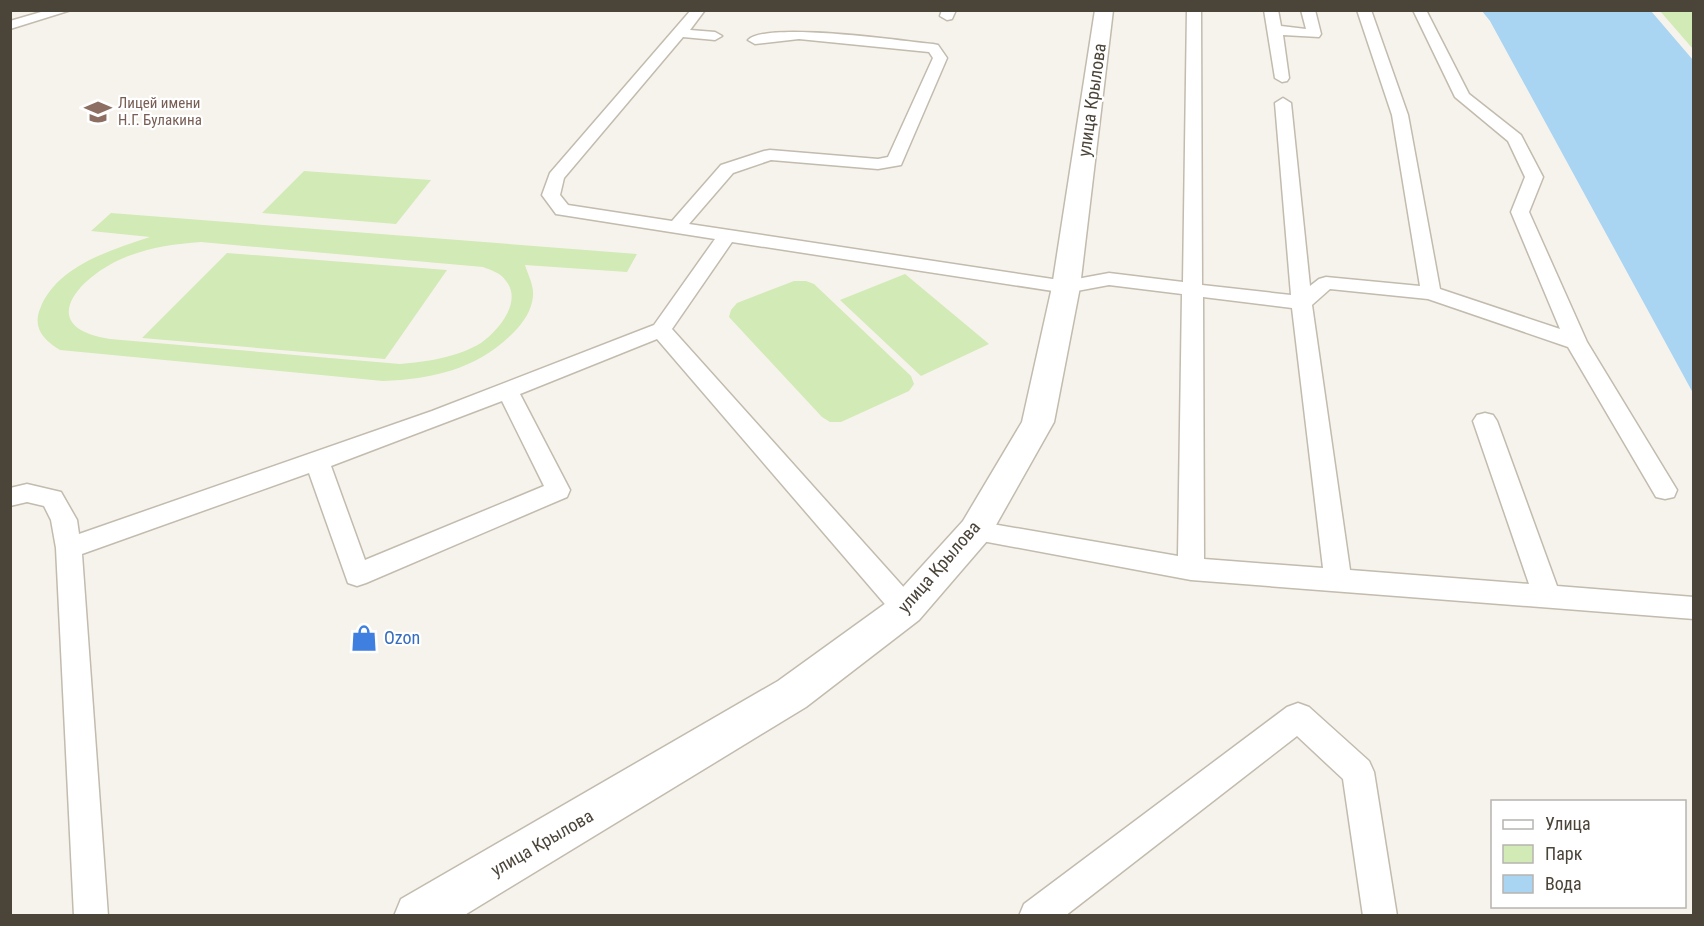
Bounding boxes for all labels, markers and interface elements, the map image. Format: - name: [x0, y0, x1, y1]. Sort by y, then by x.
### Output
- street label: улица Крылова: [1073, 42, 1110, 158]
- place label: Лицей имени Н.Г. Булакина: [118, 94, 202, 129]
- school or university icon: Лицей имени Н.Г. Булакина: [83, 97, 113, 127]
- street label: улица Крылова: [893, 517, 984, 617]
- shop icon: Ozon: [349, 623, 379, 653]
- place label: Ozon: [384, 627, 420, 648]
- legend: [1491, 800, 1686, 908]
- street label: улица Крылова: [487, 805, 597, 880]
- text: Улица: [1545, 813, 1591, 834]
- text: Парк: [1545, 843, 1583, 864]
- text: Вода: [1545, 873, 1582, 894]

